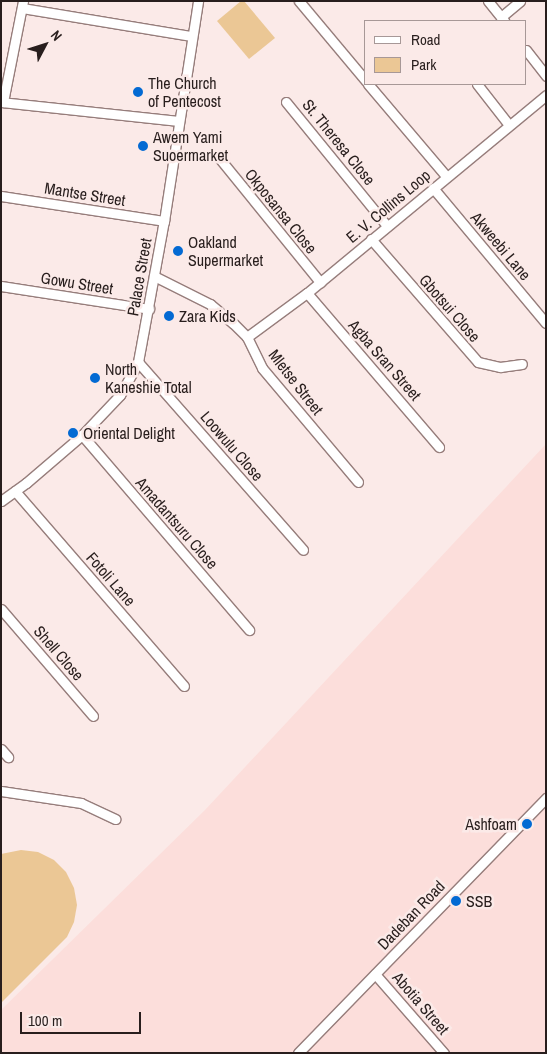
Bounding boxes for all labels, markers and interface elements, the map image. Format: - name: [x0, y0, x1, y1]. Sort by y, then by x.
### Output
- north arrow: [20, 20, 70, 70]
- legend: [364, 20, 527, 85]
- text: N: [47, 26, 66, 44]
- text: Road: [411, 29, 440, 50]
- text: Park: [411, 54, 436, 75]
- place label: The Church of Pentecost: [148, 73, 221, 111]
- marker: The Church of Pentecost: [132, 86, 144, 98]
- street label: St. Theresa Close: [298, 95, 380, 189]
- place label: Awem Yami Suoermarket: [153, 127, 228, 165]
- marker: Awem Yami Suoermarket: [137, 140, 149, 152]
- street label: Okposansa Close: [241, 165, 321, 257]
- street label: E. V. Collins Loop: [342, 165, 434, 247]
- street label: Mantse Street: [43, 178, 127, 210]
- street label: Akweebi Lane: [467, 208, 535, 284]
- place label: Oakland Supermarket: [188, 232, 263, 270]
- street label: Palace Street: [123, 237, 155, 317]
- marker: Oakland Supermarket: [172, 245, 184, 257]
- street label: Gowu Street: [39, 268, 115, 298]
- street label: Gbotsui Close: [415, 270, 485, 346]
- place label: Zara Kids: [179, 306, 236, 326]
- marker: Zara Kids: [163, 310, 175, 322]
- street label: Agba Sran Street: [345, 316, 425, 404]
- street label: Mletse Street: [265, 346, 327, 418]
- place label: North Kaneshie Total: [105, 359, 192, 397]
- marker: North Kaneshie Total: [89, 372, 101, 384]
- street label: Loowulu Close: [197, 407, 267, 485]
- place label: Oriental Delight: [83, 423, 175, 443]
- marker: Oriental Delight: [67, 427, 79, 439]
- street label: Amadantsuru Close: [132, 473, 222, 573]
- street label: Fotoli Lane: [82, 548, 140, 610]
- street label: Shell Close: [30, 622, 88, 684]
- place label: Ashfoam: [465, 814, 517, 834]
- marker: Ashfoam: [521, 818, 533, 830]
- street label: Dadeban Road: [373, 877, 449, 953]
- place label: SSB: [466, 891, 492, 911]
- marker: SSB: [450, 895, 462, 907]
- street label: Abotia Street: [389, 968, 453, 1038]
- scale bar: [22, 1002, 144, 1034]
- text: 100 m: [28, 1010, 62, 1031]

